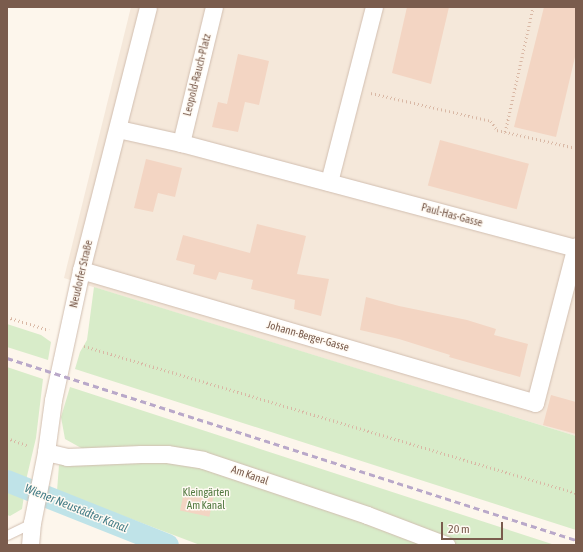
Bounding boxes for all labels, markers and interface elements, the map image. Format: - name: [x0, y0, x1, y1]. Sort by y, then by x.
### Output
- street label: Leopold-Rauch-Platz: [180, 33, 214, 117]
- street label: Paul-Has-Gasse: [420, 200, 484, 230]
- street label: Neudorfer Straße: [67, 239, 95, 309]
- street label: Johann-Berger-Gasse: [265, 318, 351, 354]
- street label: Am Kanal: [230, 462, 270, 488]
- water label: Wiener Neustädter Kanal: [22, 482, 130, 536]
- park label: Kleingärten Am Kanal: [182, 486, 230, 512]
- scale bar: [443, 514, 505, 540]
- text: 20 m: [448, 522, 470, 536]

